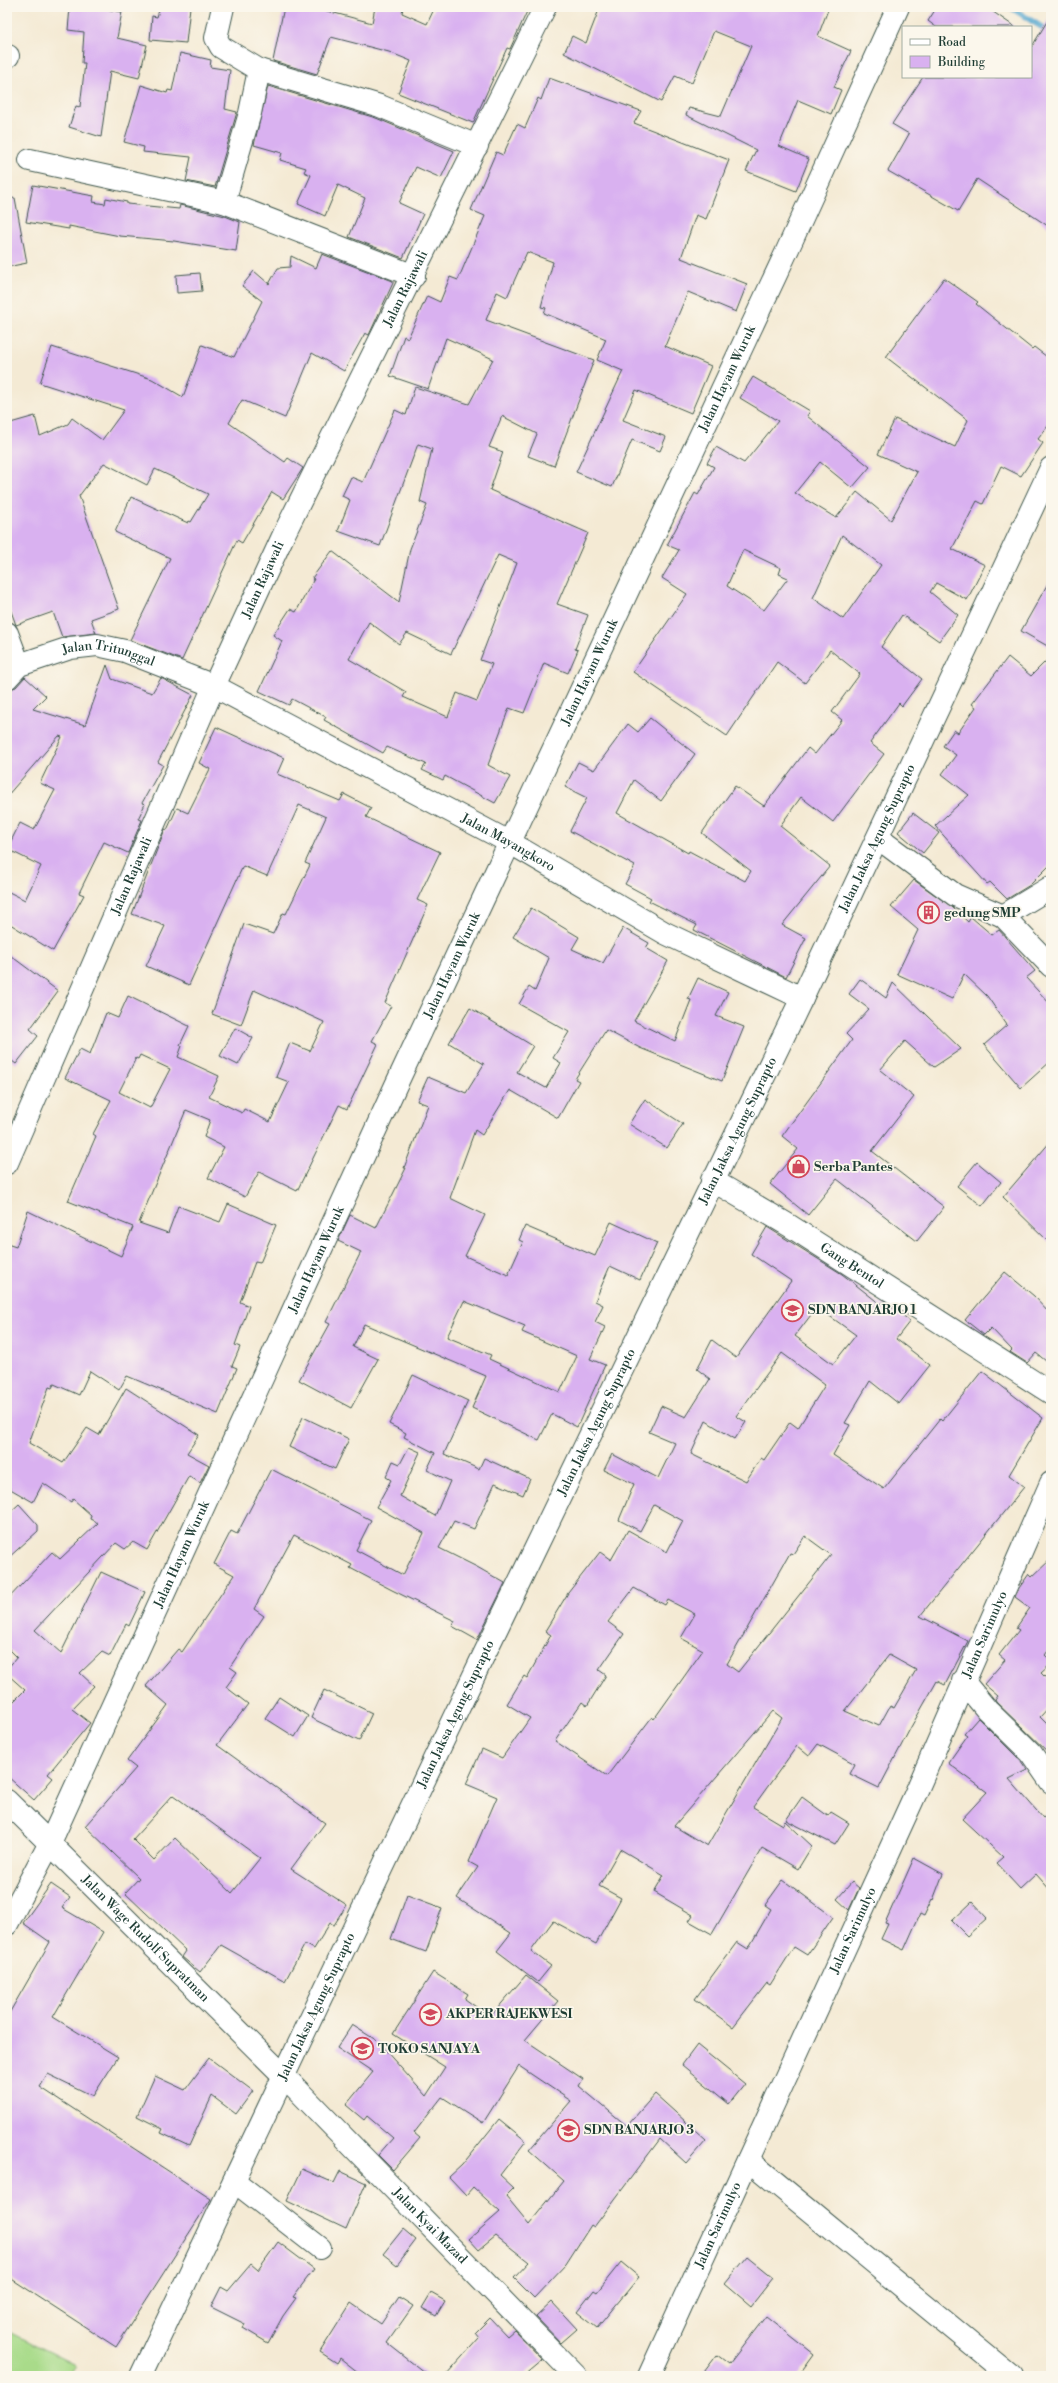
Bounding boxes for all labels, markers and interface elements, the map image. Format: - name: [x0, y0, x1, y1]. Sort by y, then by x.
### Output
- legend: [902, 26, 1032, 78]
- text: Road: [938, 35, 966, 50]
- text: Building: [937, 55, 986, 70]
- street label: Jalan Rajawali: [379, 248, 431, 331]
- street label: Jalan Hayam Wuruk: [695, 322, 759, 435]
- street label: Jalan Rajawali: [238, 539, 288, 622]
- street label: Jalan Hayam Wuruk: [557, 615, 622, 729]
- street label: Jalan Tritunggal: [59, 637, 157, 670]
- street label: Jalan Jaksa Agung Suprapto: [835, 761, 919, 916]
- street label: Jalan Mayangkoro: [457, 810, 558, 875]
- street label: Jalan Rajawali: [107, 834, 156, 918]
- building icon: gedung SMP: [915, 900, 941, 926]
- place label: gedung SMP: [944, 905, 1021, 921]
- street label: Jalan Hayam Wuruk: [420, 909, 484, 1022]
- street label: Jalan Jaksa Agung Suprapto: [695, 1054, 780, 1208]
- shop icon: Serba Pantes: [786, 1154, 812, 1180]
- place label: Serba Pantes: [814, 1159, 893, 1175]
- street label: Jalan Hayam Wuruk: [285, 1203, 348, 1317]
- street label: Gang Bentol: [817, 1239, 887, 1292]
- school or university icon: SDN BANJARJO 1: [779, 1297, 805, 1323]
- place label: SDN BANJARJO 1: [808, 1302, 917, 1318]
- street label: Jalan Jaksa Agung Suprapto: [554, 1346, 639, 1499]
- street label: Jalan Hayam Wuruk: [150, 1497, 214, 1611]
- street label: Jalan Sarimulyo: [958, 1589, 1011, 1681]
- street label: Jalan Jaksa Agung Suprapto: [413, 1638, 498, 1791]
- street label: Jalan Wage Rudolf Supratman: [77, 1871, 213, 2005]
- street label: Jalan Sarimulyo: [826, 1885, 880, 1977]
- street label: Jalan Jaksa Agung Suprapto: [274, 1930, 359, 2084]
- school or university icon: AKPER RAJEKWESI: [418, 2001, 444, 2027]
- place label: AKPER RAJEKWESI: [445, 2006, 573, 2022]
- school or university icon: TOKO SANJAYA: [350, 2036, 376, 2062]
- place label: TOKO SANJAYA: [378, 2041, 481, 2057]
- school or university icon: SDN BANJARJO 3: [555, 2117, 581, 2143]
- place label: SDN BANJARJO 3: [584, 2122, 694, 2138]
- street label: Jalan Sarimulyo: [691, 2179, 745, 2272]
- street label: Jalan Kyai Mazad: [388, 2184, 471, 2268]

